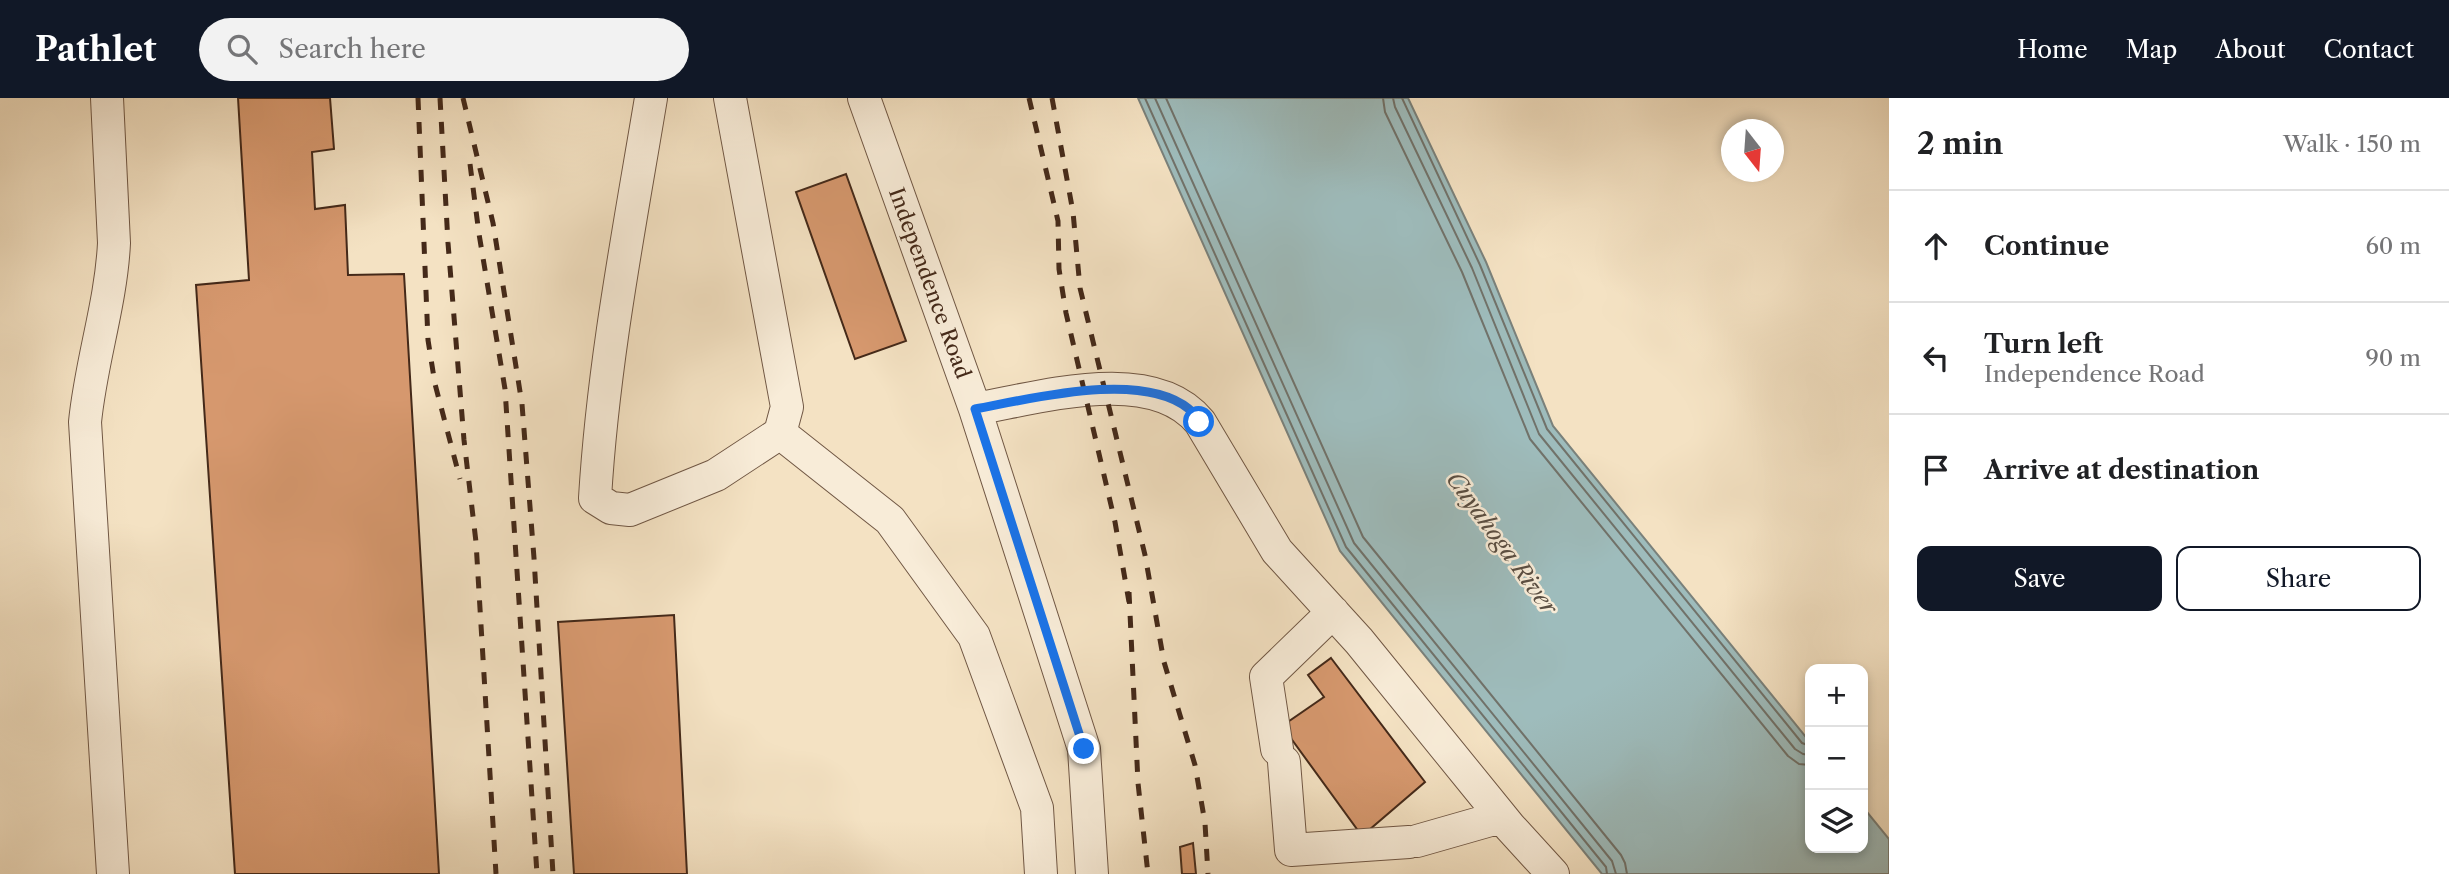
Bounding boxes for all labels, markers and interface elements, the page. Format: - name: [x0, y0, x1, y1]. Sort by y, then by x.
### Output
- search box: [199, 18, 689, 81]
- text: Pathlet: [35, 29, 157, 70]
- icon: search: [223, 30, 261, 68]
- text: Search here: [279, 33, 426, 65]
- text: Home: [2017, 35, 2088, 64]
- text: Map: [2126, 35, 2177, 64]
- text: About: [2215, 35, 2286, 64]
- text: Contact: [2324, 35, 2414, 64]
- north arrow: [1721, 119, 1784, 182]
- text: 2 min: [1917, 125, 2003, 162]
- text: Walk · 150 m: [2283, 130, 2421, 158]
- street label: Independence Road: [884, 184, 976, 382]
- icon: ahead: [1917, 227, 1955, 265]
- text: Continue: [1984, 230, 2109, 262]
- text: 60 m: [2365, 232, 2421, 260]
- text: Turn left: [1984, 328, 2103, 360]
- icon: left: [1917, 339, 1955, 377]
- text: 90 m: [2365, 344, 2421, 372]
- text: Independence Road: [1984, 360, 2205, 388]
- route start: [1183, 406, 1214, 437]
- icon: arrive: [1917, 451, 1955, 489]
- text: Arrive at destination: [1984, 454, 2259, 486]
- water label: Cuyahoga River: [1441, 466, 1564, 621]
- button: Save: [1917, 546, 2162, 611]
- button: Share: [2176, 546, 2421, 611]
- map controls: [1805, 664, 1868, 853]
- button: +: [1805, 664, 1868, 727]
- button: −: [1805, 727, 1868, 790]
- route end: [1068, 733, 1099, 764]
- button: layers: [1805, 790, 1868, 853]

